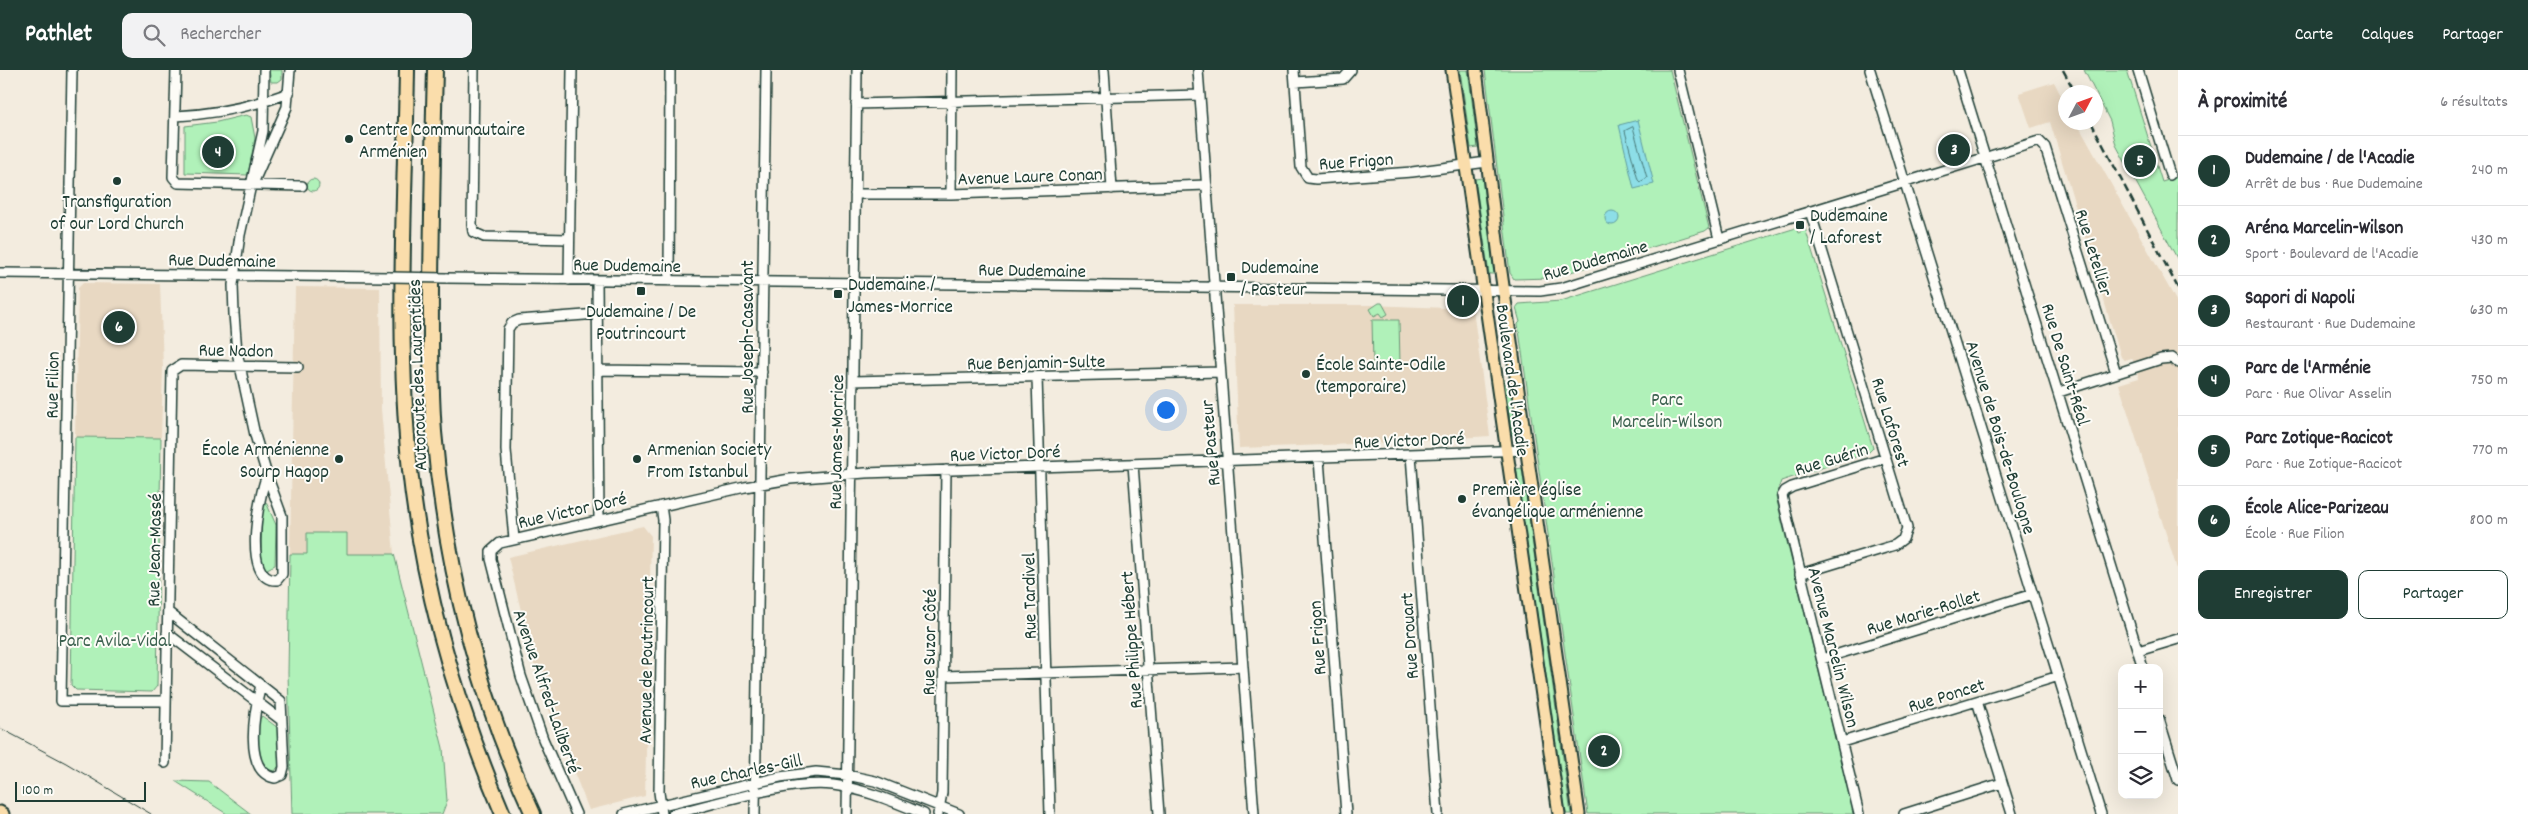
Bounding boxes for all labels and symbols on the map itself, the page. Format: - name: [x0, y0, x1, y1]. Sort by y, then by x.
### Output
- north arrow: [2058, 85, 2103, 130]
- place label: Centre Communautaire Arménien: [359, 118, 525, 167]
- pin: 3: [1938, 131, 1970, 169]
- pin: 4: [202, 133, 234, 171]
- marker: Centre Communautaire Arménien: [343, 133, 355, 145]
- pin: 5: [2124, 142, 2156, 180]
- street label: Rue Frigon: [1318, 147, 1394, 180]
- street label: Avenue Laure Conan: [957, 162, 1103, 195]
- marker: Transfiguration of our Lord Church: [111, 175, 123, 187]
- place label: Transfiguration of our Lord Church: [50, 190, 184, 239]
- place label: Dudemaine / Laforest: [1810, 204, 1888, 253]
- street label: Rue Letellier: [2066, 206, 2118, 300]
- marker: Dudemaine / Laforest: [1794, 219, 1806, 231]
- street label: Rue Dudemaine: [1540, 235, 1652, 290]
- street label: Rue Dudemaine: [168, 248, 276, 277]
- street label: Rue Dudemaine: [573, 253, 681, 282]
- place label: Dudemaine / Pasteur: [1241, 256, 1319, 305]
- street label: Rue Dudemaine: [978, 258, 1086, 287]
- street label: Rue Joseph-Casavant: [736, 260, 763, 414]
- marker: Dudemaine / Pasteur: [1225, 271, 1237, 283]
- place label: Dudemaine / James-Morrice: [848, 273, 953, 322]
- street label: Autoroute des Laurentides: [403, 279, 436, 471]
- pin: 1: [1447, 282, 1479, 320]
- marker: Dudemaine / De Poutrincourt: [635, 285, 647, 297]
- marker: Dudemaine / James-Morrice: [832, 288, 844, 300]
- place label: Dudemaine / De Poutrincourt: [586, 300, 696, 349]
- street label: Rue De Saint-Réal: [2032, 301, 2095, 430]
- street label: Boulevard de l'Acadie: [1487, 303, 1535, 458]
- pin: 6: [103, 308, 135, 346]
- street label: Rue Nadon: [198, 338, 273, 367]
- street label: Avenue de Bois-de-Boulogne: [1956, 338, 2041, 538]
- street label: Rue Benjamin-Sulte: [967, 350, 1106, 379]
- street label: Rue Filion: [40, 351, 69, 419]
- place label: École Sainte-Odile (temporaire): [1316, 353, 1446, 402]
- marker: École Sainte-Odile (temporaire): [1300, 368, 1312, 380]
- street label: Rue James-Morrice: [824, 374, 853, 510]
- street label: Rue Laforest: [1862, 375, 1915, 471]
- park label: Parc Marcelin-Wilson: [1612, 388, 1722, 437]
- your location: [1153, 397, 1179, 423]
- street label: Rue Pasteur: [1195, 399, 1230, 487]
- street label: Rue Victor Doré: [1353, 427, 1465, 458]
- street label: Rue Guérin: [1792, 437, 1872, 485]
- place label: École Arménienne Sourp Hagop: [202, 438, 329, 487]
- place label: Armenian Society From Istanbul: [647, 438, 771, 487]
- street label: Rue Victor Doré: [949, 440, 1061, 471]
- marker: École Arménienne Sourp Hagop: [333, 453, 345, 465]
- marker: Armenian Society From Istanbul: [631, 453, 643, 465]
- place label: Première église évangélique arménienne: [1472, 478, 1643, 527]
- street label: Rue Victor Doré: [516, 487, 630, 538]
- street label: Rue Jean-Massé: [142, 493, 171, 607]
- marker: Première église évangélique arménienne: [1456, 493, 1468, 505]
- street label: Rue Tardivel: [1017, 552, 1046, 640]
- street label: Avenue Marcelin Wilson: [1799, 565, 1865, 731]
- street label: Rue Philippe Hébert: [1115, 570, 1152, 709]
- street label: Avenue de Poutrincourt: [634, 576, 663, 744]
- street label: Rue Marie-Rollet: [1864, 584, 1984, 644]
- street label: Rue Suzor Côté: [917, 588, 946, 696]
- street label: Rue Drouart: [1395, 592, 1428, 680]
- street label: Rue Frigon: [1303, 600, 1336, 676]
- street label: Avenue Alfred-Laliberté: [504, 606, 585, 778]
- park label: Parc Avila-Vidal: [58, 629, 172, 656]
- street label: Rue Poncet: [1905, 673, 1989, 722]
- pin: 2: [1588, 732, 1620, 770]
- street label: Rue Charles-Gill: [688, 748, 806, 798]
- scale bar: [15, 779, 146, 802]

